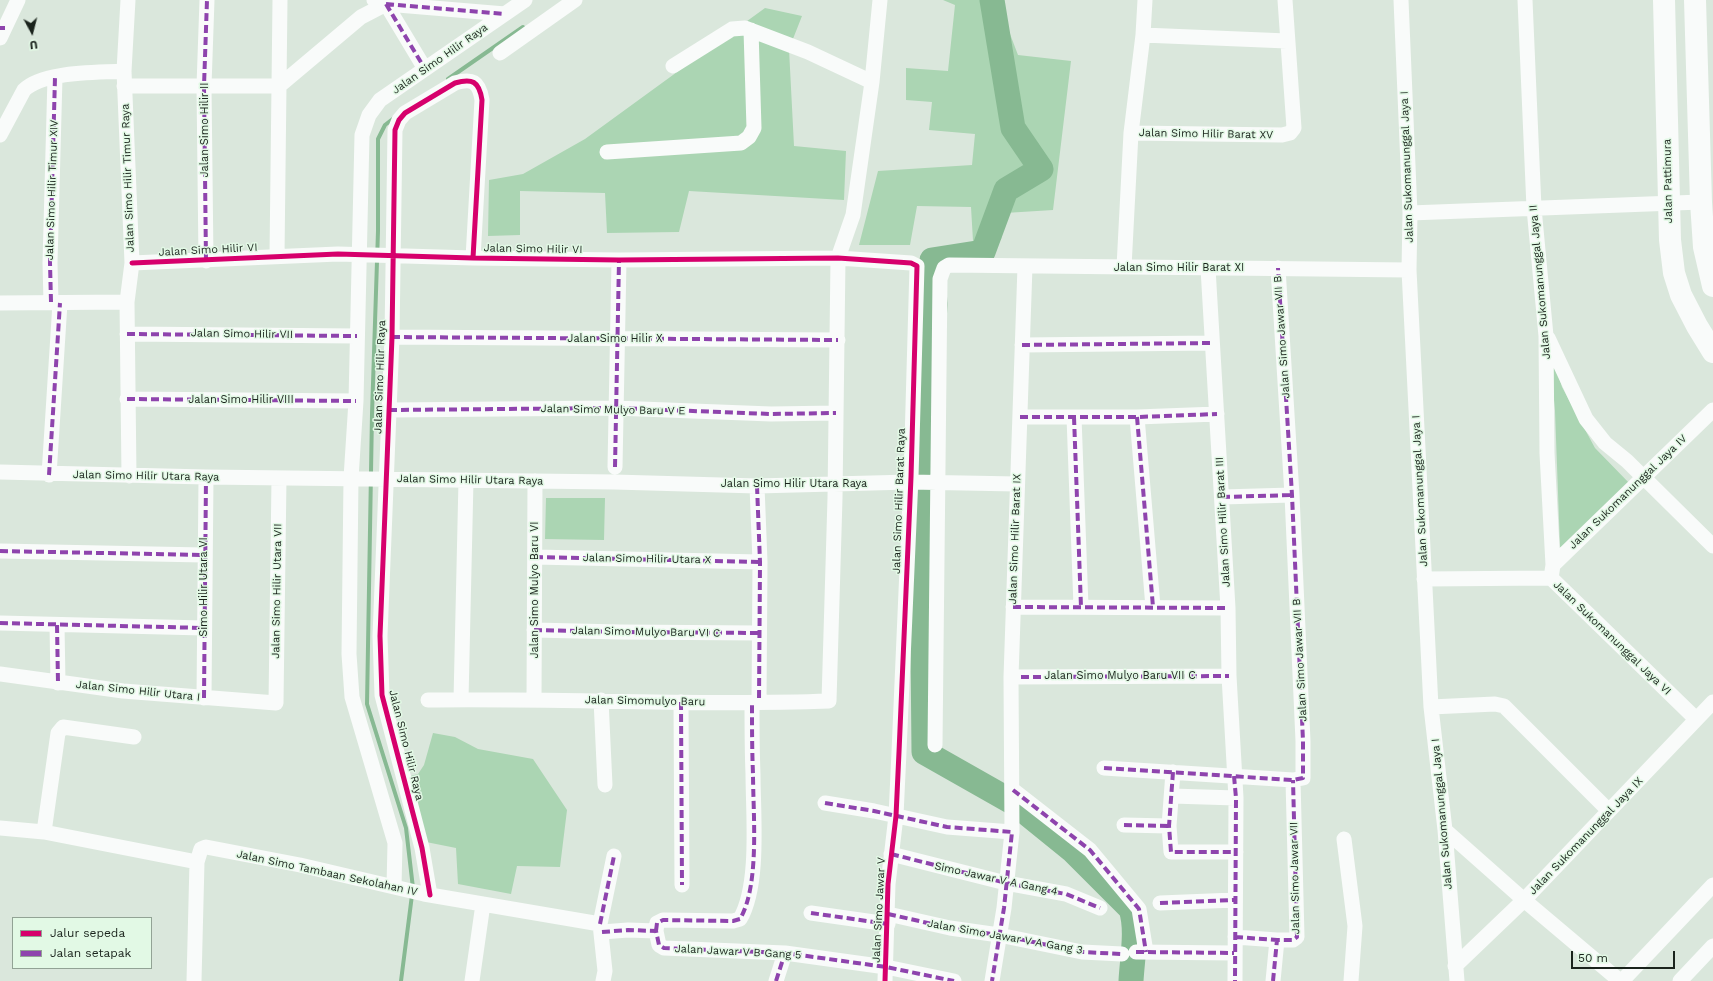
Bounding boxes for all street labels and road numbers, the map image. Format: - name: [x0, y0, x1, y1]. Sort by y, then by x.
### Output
- street label: Jalan Simo Hilir Raya: [390, 21, 490, 97]
- street label: Jalan Simo Hilir II: [198, 82, 212, 178]
- street label: Jalan Sukomanunggal Jaya I: [1398, 91, 1416, 243]
- street label: Jalan Simo Hilir Timur Raya: [119, 104, 137, 252]
- street label: Jalan Simo Hilir Timur XIV: [43, 120, 61, 260]
- street label: Jalan Simo Hilir Barat XV: [1139, 126, 1273, 142]
- street label: Jalan Pattimura: [1661, 139, 1675, 223]
- street label: Jalan Sukomanunggal Jaya II: [1527, 204, 1553, 360]
- street label: Jalan Simo Hilir VI: [158, 241, 258, 259]
- street label: Jalan Simo Hilir VI: [483, 242, 583, 256]
- street label: Jalan Simo Hilir Barat XI: [1114, 261, 1244, 275]
- street label: Jalan Simo Jawar VII B: [1271, 275, 1293, 399]
- street label: Jalan Simo Hilir Raya: [371, 320, 389, 434]
- street label: Jalan Simo Hilir VII: [191, 327, 293, 341]
- street label: Jalan Simo Hilir X: [567, 332, 663, 346]
- street label: Jalan Simo Hilir VIII: [188, 393, 294, 407]
- street label: Jalan Simo Mulyo Baru V E: [541, 402, 685, 418]
- street label: Jalan Sukomanunggal Jaya I: [1409, 415, 1431, 567]
- street label: Jalan Simo Hilir Barat Raya: [890, 428, 908, 574]
- street label: Jalan Sukomanunggal Jaya IV: [1566, 432, 1690, 552]
- street label: Jalan Simo Hilir Barat III: [1213, 456, 1233, 588]
- street label: Jalan Simo Hilir Utara Raya: [73, 468, 219, 484]
- street label: Jalan Simo Hilir Utara Raya: [397, 472, 543, 488]
- street label: Jalan Simo Hilir Barat IX: [1006, 473, 1024, 605]
- street label: Jalan Simo Hilir Utara Raya: [721, 477, 867, 491]
- street label: Jalan Simo Mulyo Baru VI: [528, 521, 542, 659]
- street label: Jalan Simo Hilir Utara VII: [269, 523, 285, 659]
- street label: Simo Hilir Utara VI: [197, 537, 211, 637]
- street label: Jalan Simo Hilir Utara X: [583, 551, 711, 567]
- street label: Jalan Sukomanunggal Jaya VI: [1550, 578, 1674, 698]
- street label: Jalan Simo Jawar VII B: [1290, 598, 1310, 722]
- street label: Jalan Simo Mulyo Baru VI C: [572, 624, 720, 640]
- street label: Jalan Simo Mulyo Baru VII C: [1044, 669, 1196, 683]
- street label: Jalan Simo Hilir Utara I: [75, 678, 201, 704]
- street label: Jalan Simo Hilir Raya: [386, 688, 426, 802]
- street label: Jalan Simomulyo Baru: [585, 693, 705, 709]
- street label: Jalan Sukomanunggal Jaya I: [1429, 738, 1455, 890]
- street label: Jalan Sukomanunggal Jaya IX: [1526, 774, 1646, 898]
- street label: Jalan Simo Jawar VII: [1287, 822, 1303, 934]
- street label: Jalan Simo Tambaan Sekolahan IV: [235, 847, 419, 899]
- street label: Jalan Simo Jawar V: [870, 857, 888, 963]
- street label: Simo Jawar V A Gang 4: [933, 859, 1059, 899]
- street label: Jalan Simo Jawar V A Gang 3: [926, 917, 1084, 957]
- street label: Jalan Jawar V B Gang 5: [674, 942, 802, 962]

